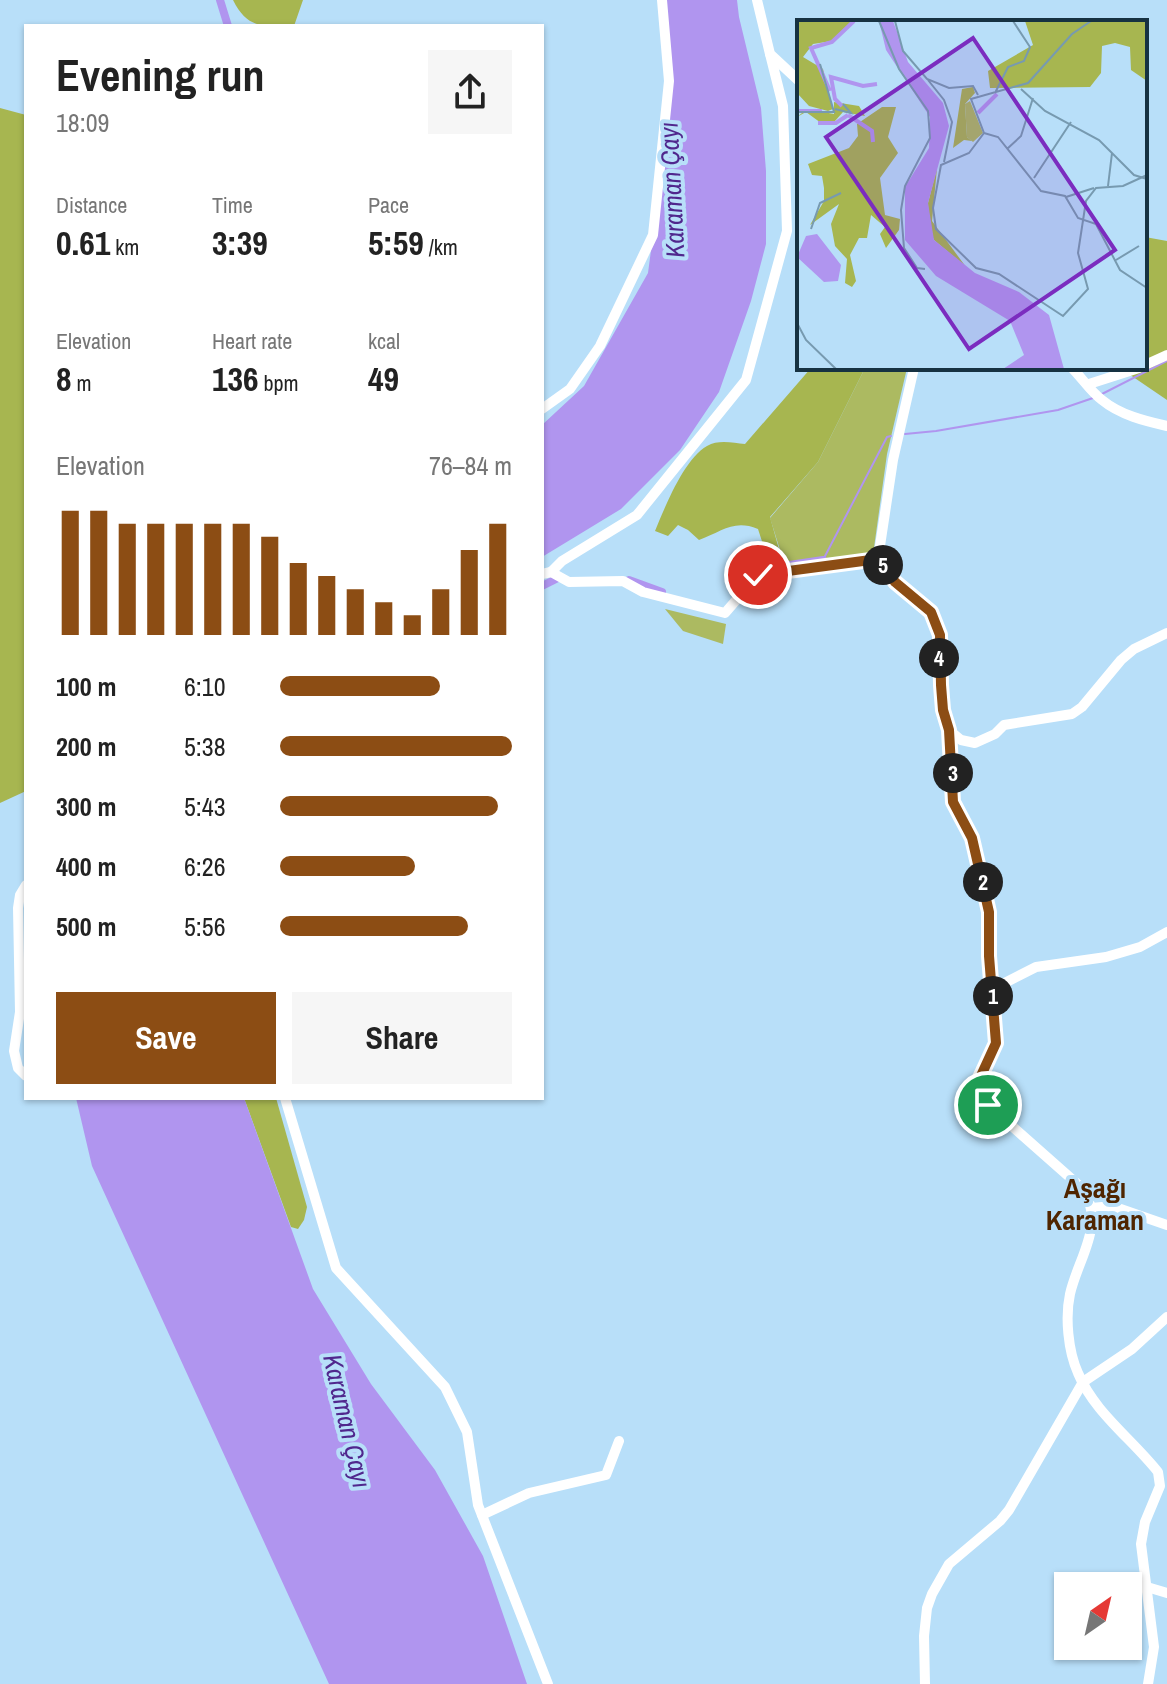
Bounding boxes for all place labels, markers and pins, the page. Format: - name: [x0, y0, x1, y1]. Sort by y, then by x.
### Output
- pin: [724, 541, 792, 609]
- pin: 5: [863, 545, 903, 585]
- pin: 4: [919, 638, 959, 678]
- pin: 3: [933, 753, 973, 793]
- pin: 2: [963, 862, 1003, 902]
- pin: 1: [973, 976, 1013, 1016]
- pin: [954, 1071, 1022, 1139]

